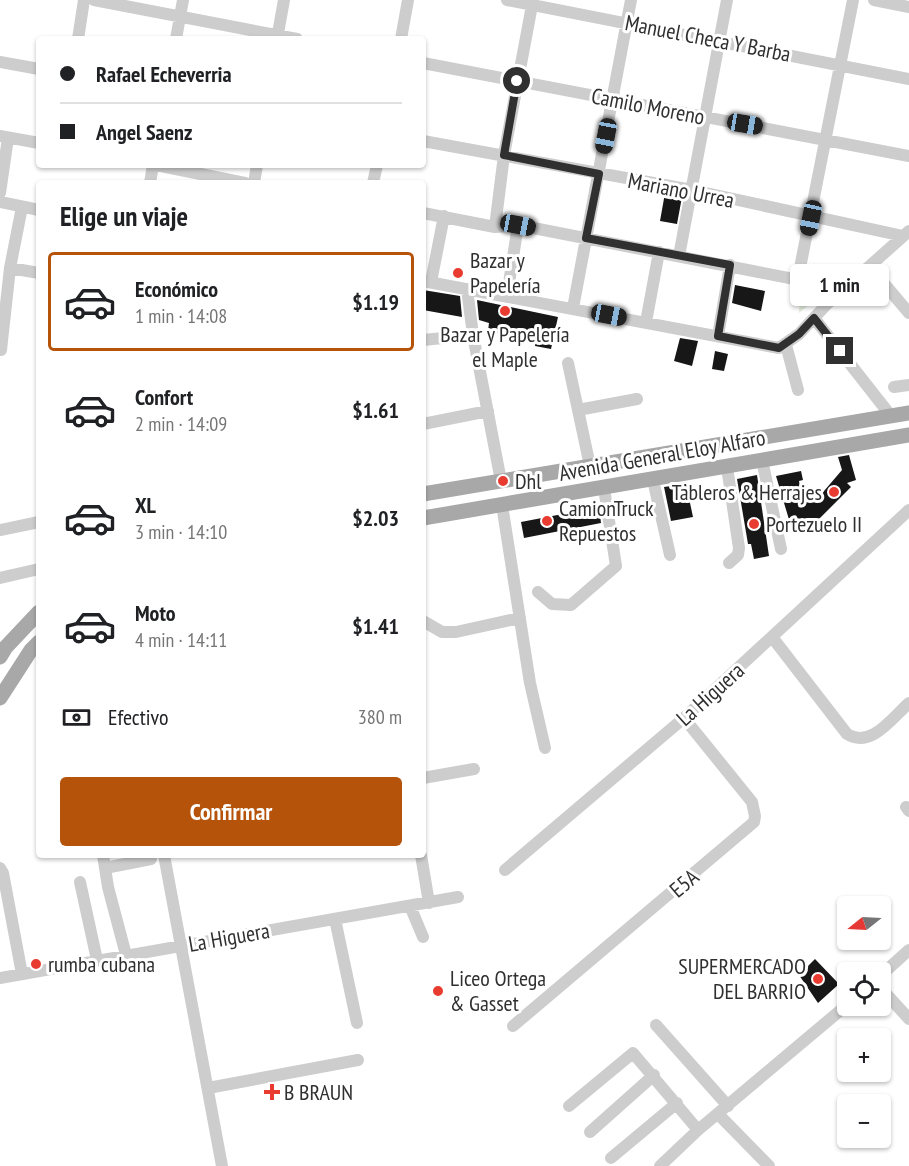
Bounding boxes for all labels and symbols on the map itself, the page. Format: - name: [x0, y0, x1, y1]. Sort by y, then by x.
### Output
- street label: Manuel Checa Y Barba: [623, 8, 793, 68]
- route start: [503, 67, 530, 94]
- street label: Camilo Moreno: [589, 81, 707, 131]
- car: [726, 112, 764, 136]
- car: [594, 117, 618, 155]
- street label: Mariano Urrea: [625, 166, 737, 214]
- car: [798, 199, 824, 237]
- car: [499, 213, 537, 237]
- place label: Bazar y Papelería: [470, 246, 541, 299]
- callout: 1 min: [790, 264, 890, 306]
- marker: Bazar y Papelería: [451, 266, 465, 280]
- car: [590, 303, 628, 327]
- marker: Bazar y Papelería el Maple: [498, 304, 512, 318]
- place label: Bazar y Papelería el Maple: [440, 320, 570, 373]
- route end: [826, 337, 853, 364]
- street label: Avenida General Eloy Alfaro: [557, 423, 767, 487]
- place label: Dhl: [515, 467, 542, 495]
- marker: Dhl: [496, 474, 510, 488]
- place label: Tableros & Herrajes: [672, 478, 822, 506]
- marker: Tableros & Herrajes: [827, 485, 841, 499]
- place label: CamionTruck Repuestos: [559, 494, 654, 547]
- place label: Portezuelo II: [766, 510, 862, 538]
- marker: CamionTruck Repuestos: [540, 514, 554, 528]
- marker: Portezuelo II: [747, 517, 761, 531]
- street label: La Higuera: [670, 656, 750, 732]
- street label: E5A: [664, 862, 705, 903]
- north arrow: [837, 896, 891, 950]
- street label: La Higuera: [186, 916, 272, 958]
- place label: rumba cubana: [48, 950, 155, 978]
- place label: SUPERMERCADO DEL BARRIO: [678, 952, 806, 1005]
- marker: rumba cubana: [29, 957, 43, 971]
- place label: Liceo Ortega & Gasset: [450, 964, 546, 1017]
- marker: SUPERMERCADO DEL BARRIO: [811, 972, 825, 986]
- marker: Liceo Ortega & Gasset: [431, 984, 445, 998]
- place label: B BRAUN: [284, 1078, 353, 1106]
- marker: B BRAUN: [265, 1085, 279, 1099]

